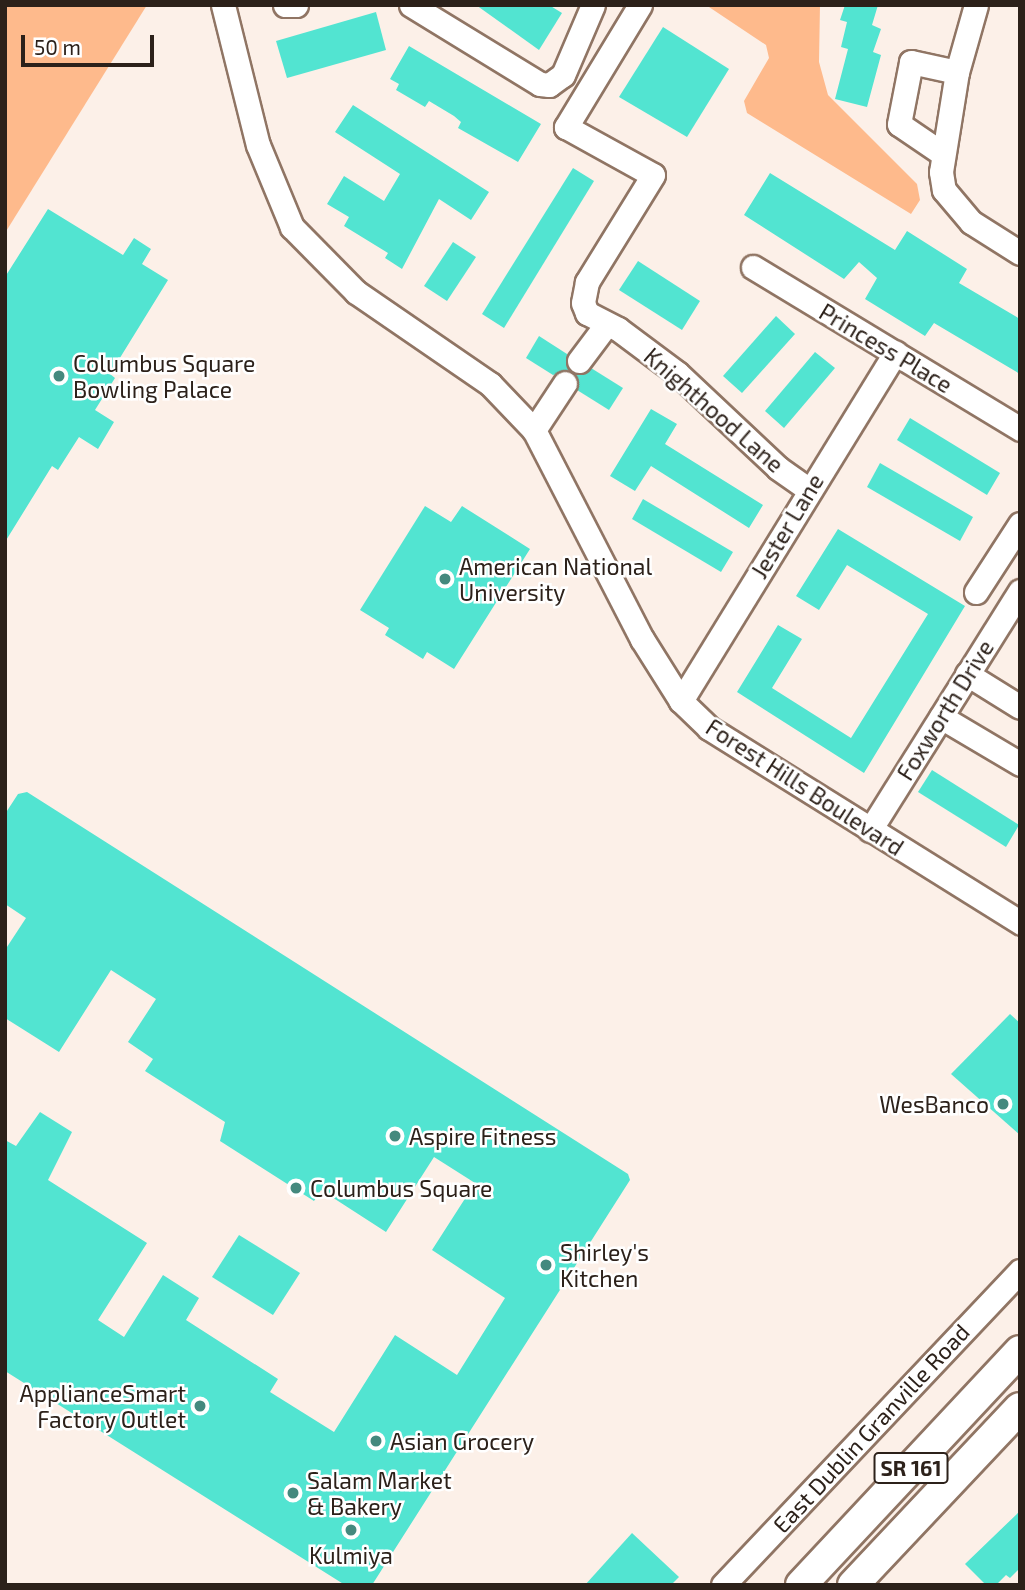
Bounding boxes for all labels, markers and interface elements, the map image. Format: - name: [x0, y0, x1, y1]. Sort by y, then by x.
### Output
- scale bar: [24, 21, 158, 65]
- text: 50 m: [34, 34, 81, 59]
- street label: Princess Place: [815, 297, 957, 399]
- street label: Knighthood Lane: [639, 342, 789, 478]
- place label: Columbus Square Bowling Palace: [73, 349, 255, 403]
- marker: Columbus Square Bowling Palace: [51, 368, 67, 384]
- street label: Jester Lane: [745, 469, 829, 583]
- place label: American National University: [459, 552, 652, 606]
- marker: American National University: [437, 571, 453, 587]
- street label: Foxworth Drive: [891, 635, 999, 785]
- street label: Forest Hills Boulevard: [701, 713, 909, 861]
- place label: WesBanco: [879, 1090, 989, 1118]
- marker: WesBanco: [995, 1096, 1011, 1112]
- place label: Aspire Fitness: [409, 1122, 556, 1150]
- marker: Aspire Fitness: [387, 1128, 403, 1144]
- place label: Columbus Square: [310, 1174, 492, 1202]
- marker: Columbus Square: [288, 1180, 304, 1196]
- place label: Shirley's Kitchen: [560, 1238, 649, 1292]
- marker: Shirley's Kitchen: [538, 1257, 554, 1273]
- street label: East Dublin Granville Road: [767, 1318, 975, 1538]
- place label: ApplianceSmart Factory Outlet: [19, 1379, 186, 1433]
- marker: ApplianceSmart Factory Outlet: [192, 1398, 208, 1414]
- place label: Asian Grocery: [390, 1427, 534, 1455]
- marker: Asian Grocery: [368, 1433, 384, 1449]
- road number: SR 161: [872, 1450, 950, 1486]
- place label: Salam Market & Bakery: [307, 1466, 452, 1520]
- marker: Salam Market & Bakery: [285, 1485, 301, 1501]
- marker: Kulmiya: [343, 1522, 359, 1538]
- place label: Kulmiya: [309, 1541, 393, 1569]

